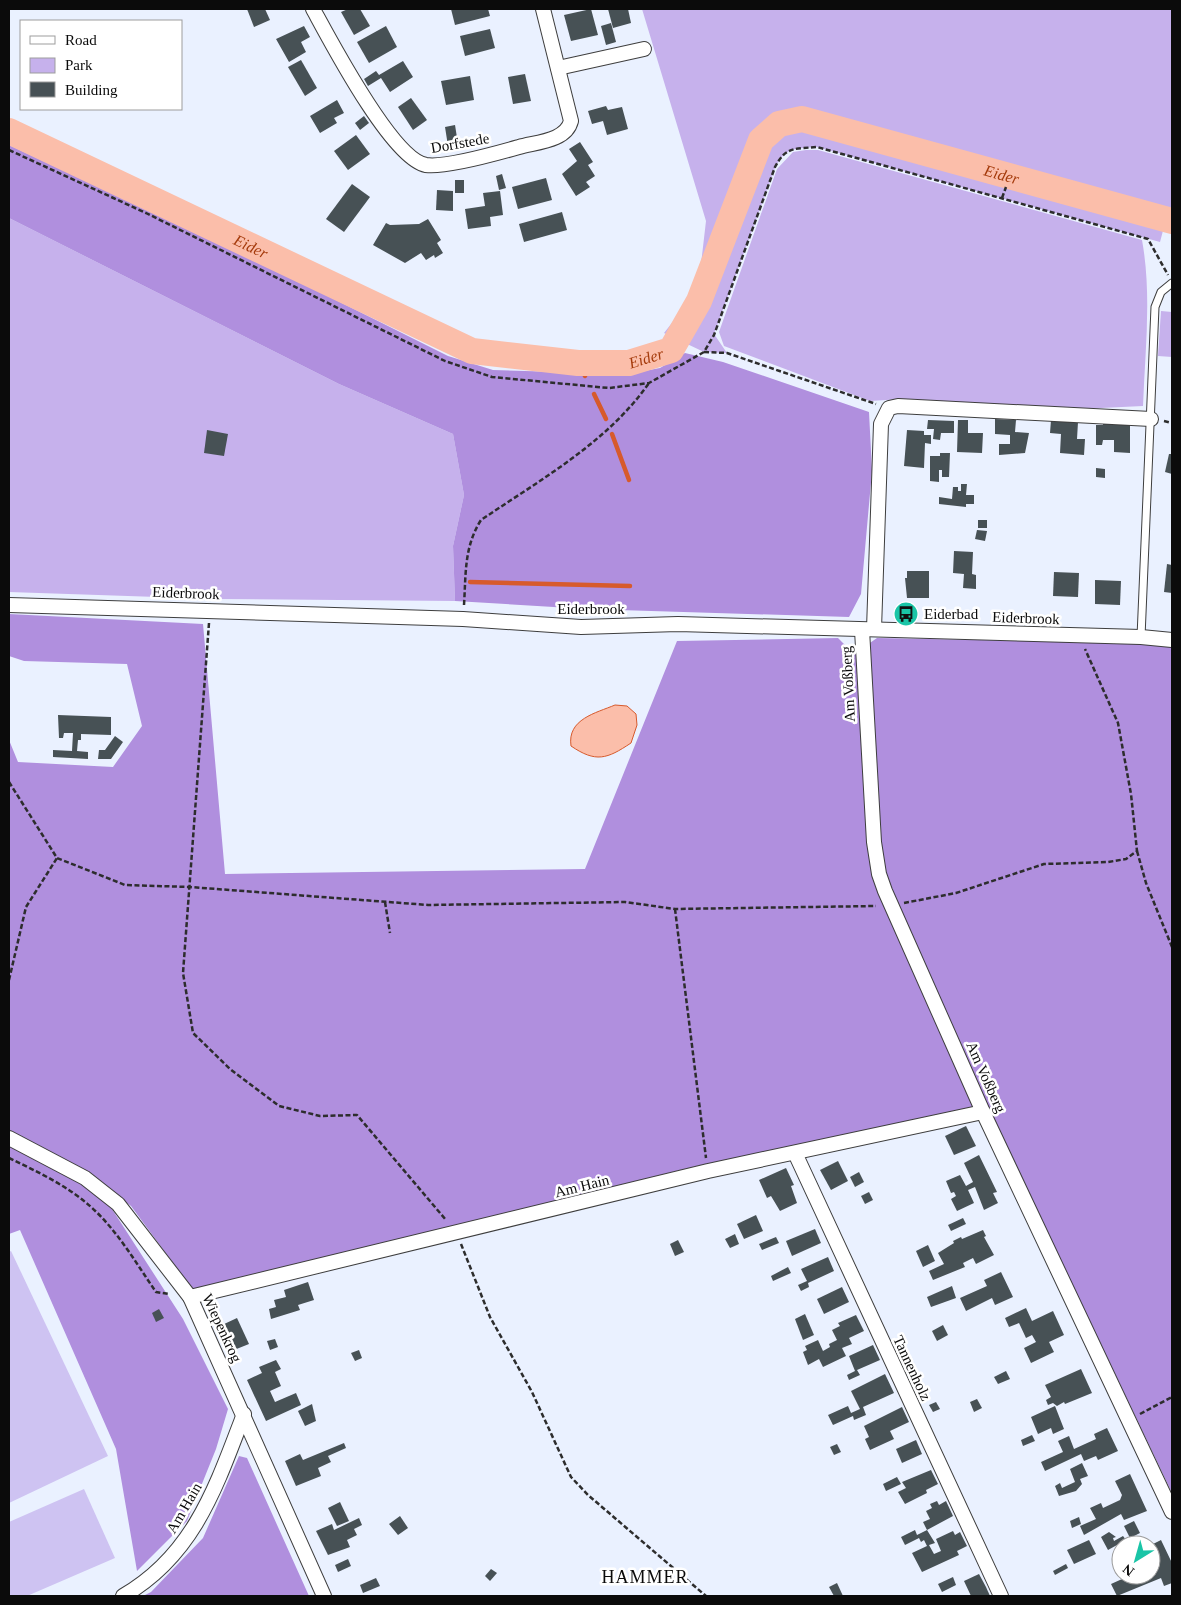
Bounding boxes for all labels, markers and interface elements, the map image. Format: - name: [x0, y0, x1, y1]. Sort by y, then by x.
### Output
- legend: [20, 20, 182, 110]
- text: Road: [65, 32, 97, 48]
- text: Park: [65, 57, 93, 73]
- text: Building: [65, 82, 118, 98]
- street label: Dorfstede: [429, 130, 491, 156]
- water label: Eider: [981, 161, 1022, 187]
- water label: Eider: [230, 230, 271, 262]
- water label: Eider: [625, 344, 666, 371]
- street label: Eiderbrook: [152, 584, 220, 602]
- street label: Eiderbrook: [557, 601, 625, 617]
- bus stop icon: Eiderbad: [893, 601, 919, 627]
- place label: Eiderbad: [924, 606, 979, 622]
- street label: Eiderbrook: [992, 609, 1060, 627]
- street label: Am Voßberg: [838, 645, 858, 722]
- street label: Am Voßberg: [963, 1039, 1009, 1116]
- street label: Am Hain: [553, 1171, 611, 1200]
- street label: Wiepenkrog: [199, 1291, 245, 1365]
- street label: Tannenholz: [890, 1333, 934, 1403]
- street label: Am Hain: [163, 1480, 205, 1536]
- north arrow: [1111, 1535, 1161, 1585]
- text: N: [1120, 1561, 1137, 1579]
- district label: HAMMER: [601, 1567, 689, 1587]

